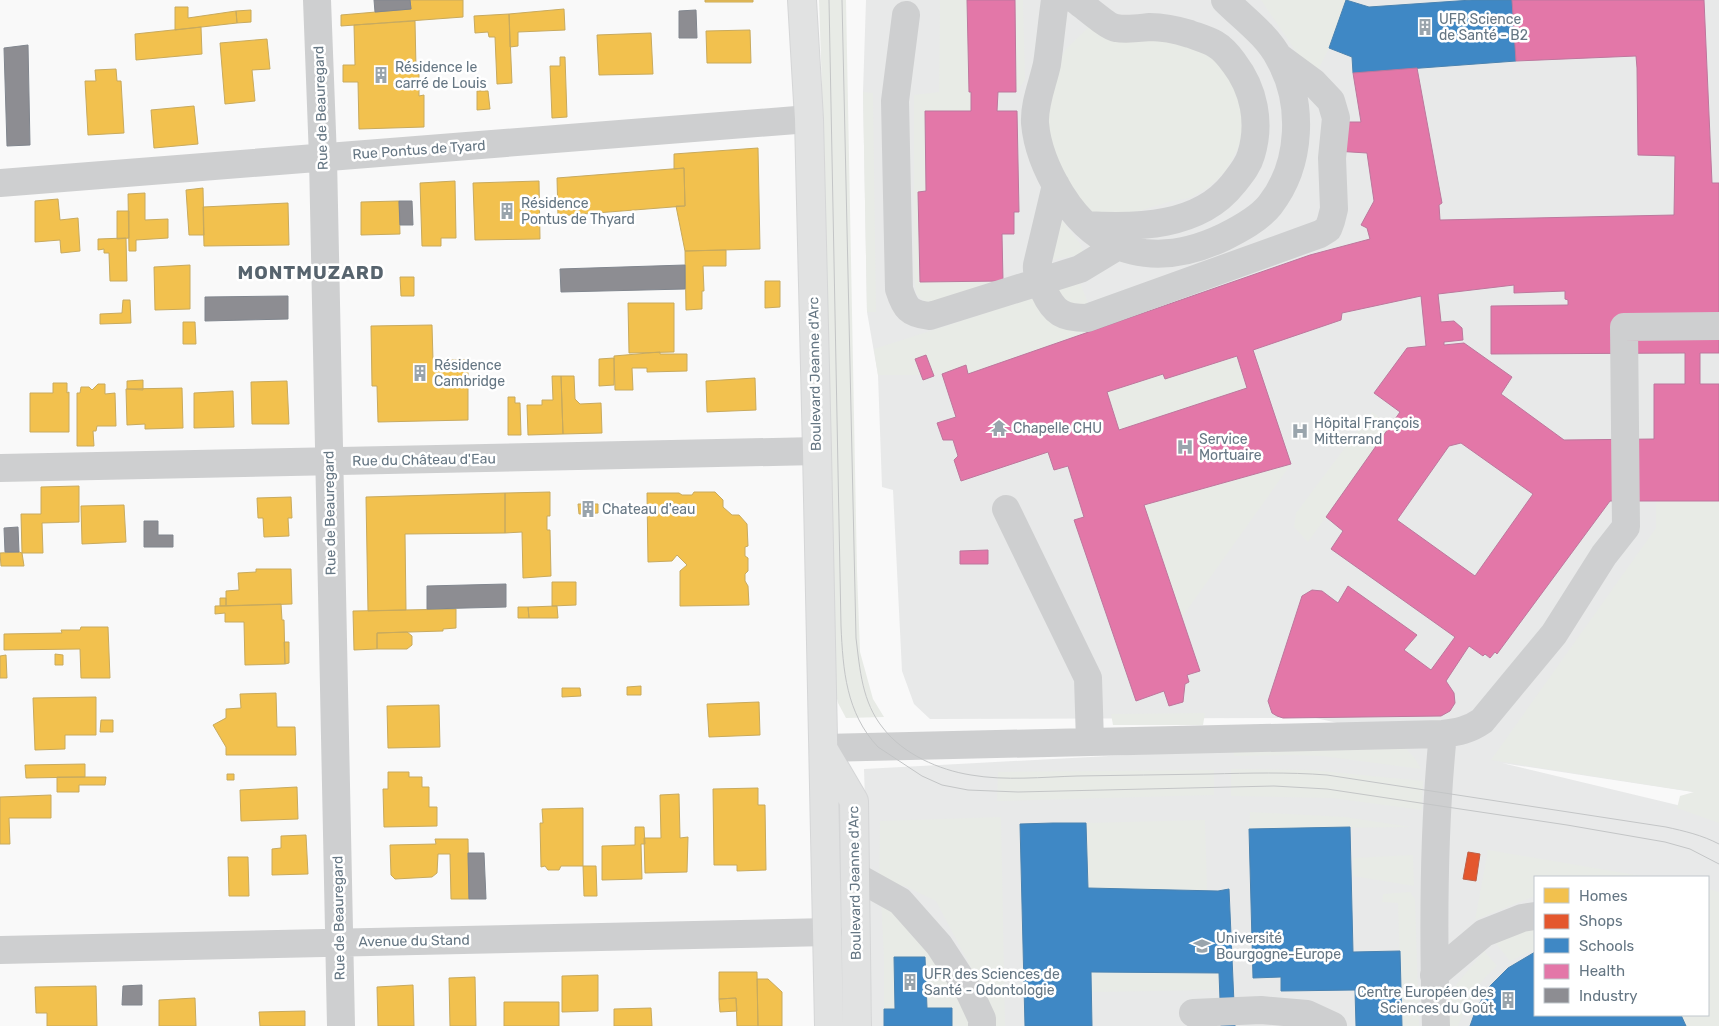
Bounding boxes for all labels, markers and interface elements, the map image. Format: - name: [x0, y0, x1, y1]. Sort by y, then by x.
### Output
- place label: UFR Science de Santé - B2: [1439, 11, 1528, 44]
- building icon: UFR Science de Santé - B2: [1415, 17, 1435, 37]
- street label: Rue de Beauregard: [310, 46, 332, 170]
- place label: Résidence le carré de Louis: [395, 59, 487, 92]
- building icon: Résidence le carré de Louis: [371, 65, 391, 85]
- street label: Rue Pontus de Tyard: [352, 137, 486, 163]
- place label: Résidence Pontus de Thyard: [521, 195, 635, 228]
- building icon: Résidence Pontus de Thyard: [497, 201, 517, 221]
- district label: MONTMUZARD: [237, 261, 385, 284]
- street label: Boulevard Jeanne d'Arc: [805, 296, 825, 451]
- place label: Résidence Cambridge: [434, 357, 505, 390]
- building icon: Résidence Cambridge: [410, 363, 430, 383]
- place label: Hôpital François Mitterrand: [1314, 415, 1420, 448]
- temple icon: Chapelle CHU: [989, 418, 1009, 438]
- place label: Chapelle CHU: [1013, 420, 1102, 437]
- hospital icon: Hôpital François Mitterrand: [1290, 421, 1310, 441]
- place label: Service Mortuaire: [1199, 431, 1262, 464]
- hospital icon: Service Mortuaire: [1175, 437, 1195, 457]
- street label: Rue du Château d'Eau: [352, 450, 496, 470]
- street label: Rue de Beauregard: [320, 451, 340, 575]
- building icon: Chateau d'eau: [578, 499, 598, 519]
- place label: Chateau d'eau: [602, 501, 695, 518]
- street label: Boulevard Jeanne d'Arc: [845, 805, 865, 960]
- street label: Rue de Beauregard: [329, 856, 349, 980]
- legend: [1534, 876, 1709, 1016]
- text: Homes: [1579, 887, 1628, 905]
- text: Shops: [1579, 912, 1623, 930]
- place label: Université Bourgogne-Europe: [1216, 930, 1341, 963]
- street label: Avenue du Stand: [358, 932, 470, 950]
- school or university icon: Université Bourgogne-Europe: [1192, 936, 1212, 956]
- text: Schools: [1579, 937, 1635, 955]
- text: Health: [1579, 962, 1625, 980]
- place label: UFR des Sciences de Santé - Odontologie: [924, 966, 1060, 999]
- building icon: UFR des Sciences de Santé - Odontologie: [900, 972, 920, 992]
- place label: Centre Européen des Sciences du Goût: [1357, 984, 1495, 1017]
- text: Industry: [1579, 987, 1638, 1005]
- building icon: Centre Européen des Sciences du Goût: [1498, 990, 1518, 1010]

